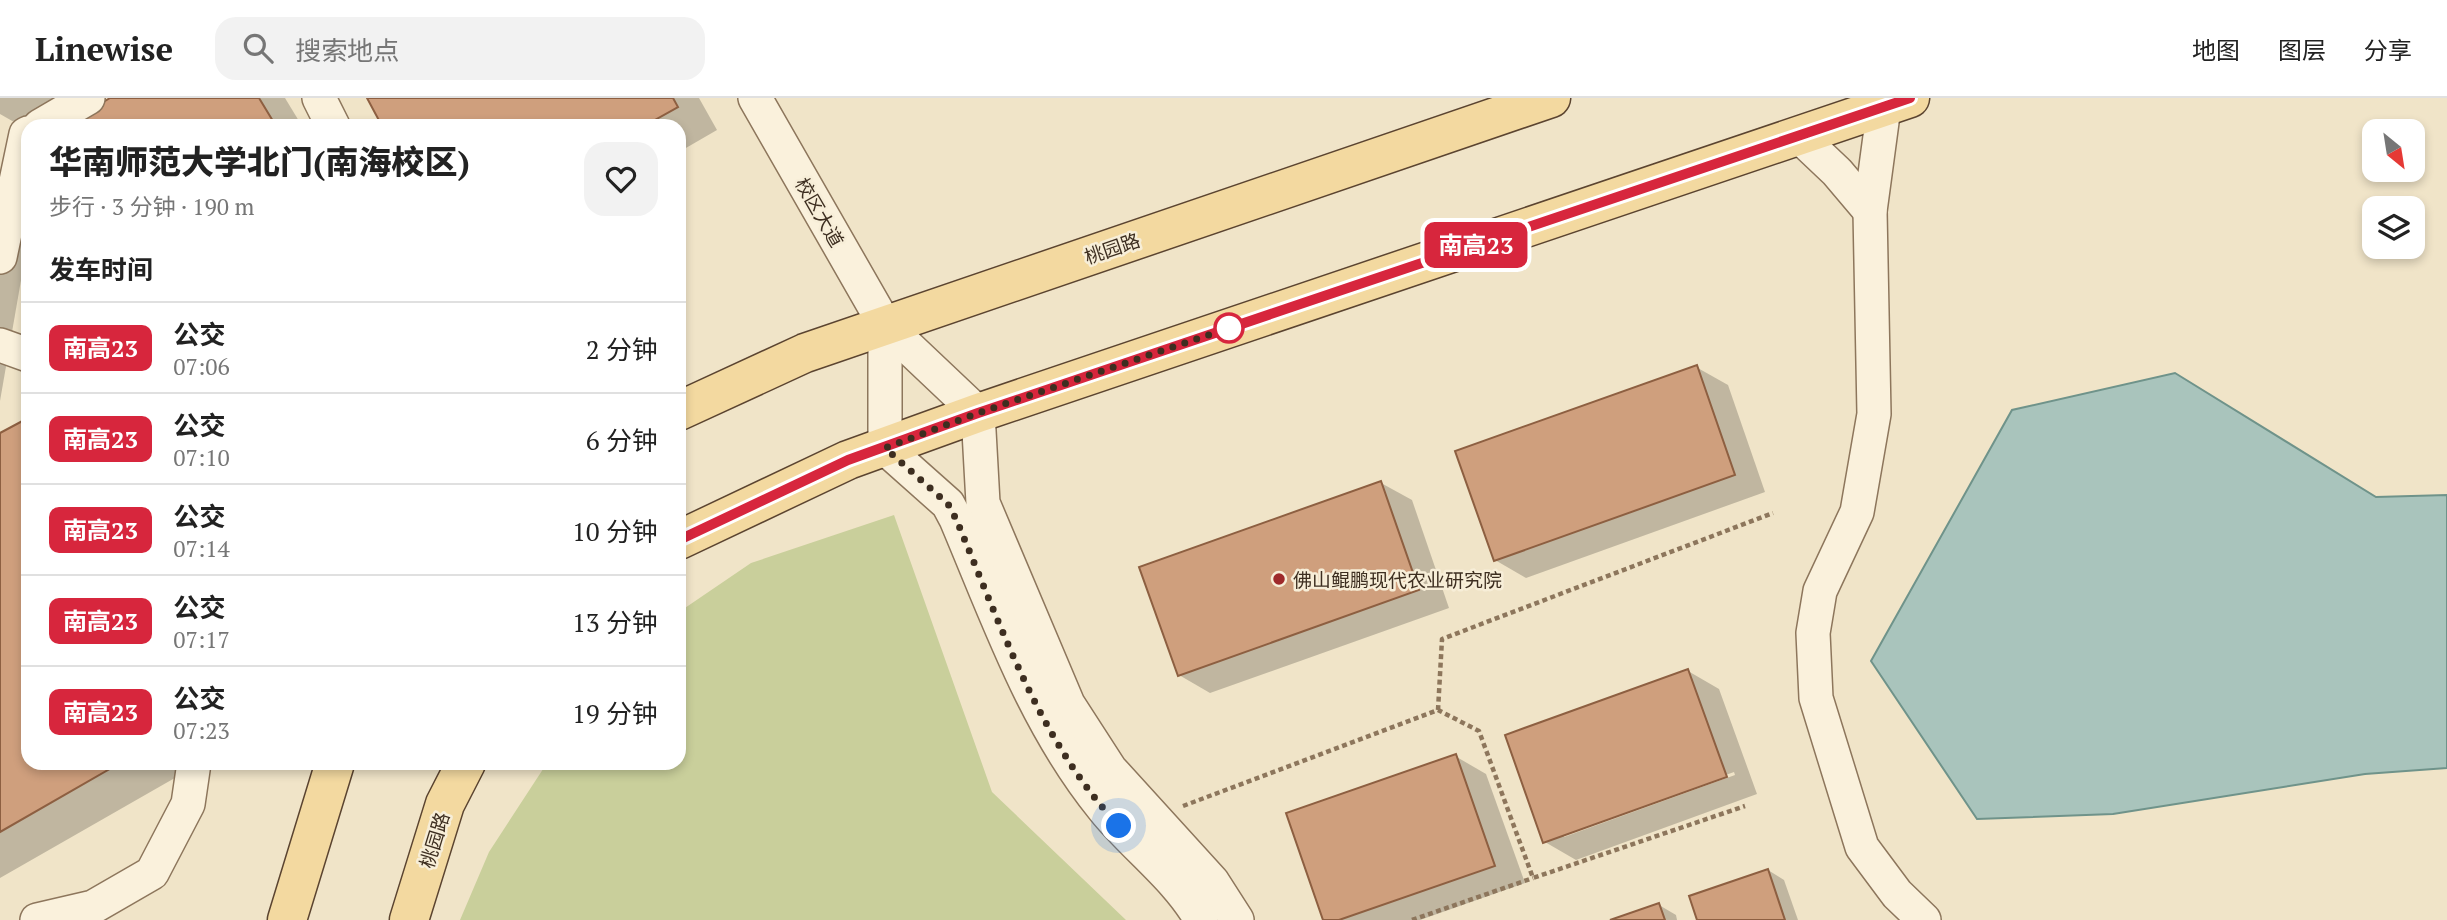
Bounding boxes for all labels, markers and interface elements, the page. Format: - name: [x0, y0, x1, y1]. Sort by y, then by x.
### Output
- search box: [215, 17, 705, 80]
- text: Linewise: [35, 27, 173, 70]
- icon: search: [239, 29, 277, 67]
- text: 搜索地点: [295, 33, 399, 67]
- text: 地图: [2192, 34, 2240, 66]
- text: 图层: [2278, 34, 2326, 66]
- text: 分享: [2364, 34, 2412, 66]
- north arrow: [2362, 119, 2426, 182]
- map controls: [2362, 119, 2425, 259]
- text: 华南师范大学北门(南海校区): [49, 140, 470, 183]
- button: heart: [584, 142, 658, 216]
- street label: 校区大道: [790, 173, 850, 251]
- text: 步行 · 3 分钟 · 190 m: [49, 191, 254, 222]
- button: layers: [2362, 196, 2425, 259]
- line badge: 南高23: [1427, 222, 1525, 268]
- street label: 桃园路: [1081, 227, 1143, 269]
- text: 南高23: [1438, 229, 1514, 261]
- text: 发车时间: [49, 252, 153, 286]
- unlabelled marker: [1214, 313, 1244, 343]
- text: 公交: [173, 317, 225, 351]
- text: 南高23: [63, 332, 138, 364]
- text: 2 分钟: [586, 332, 658, 366]
- text: 07:06: [173, 351, 230, 382]
- text: 公交: [173, 408, 225, 442]
- text: 南高23: [63, 423, 138, 455]
- text: 6 分钟: [586, 423, 658, 457]
- text: 07:10: [173, 442, 230, 473]
- text: 公交: [173, 499, 225, 533]
- text: 南高23: [63, 514, 138, 546]
- text: 10 分钟: [572, 514, 658, 548]
- text: 07:14: [173, 533, 230, 564]
- place label: 佛山鲲鹏现代农业研究院: [1293, 567, 1502, 592]
- marker: 佛山鲲鹏现代农业研究院: [1271, 571, 1287, 587]
- text: 公交: [173, 590, 225, 624]
- text: 南高23: [63, 605, 138, 637]
- text: 13 分钟: [572, 605, 658, 639]
- text: 07:17: [173, 624, 230, 655]
- text: 公交: [173, 681, 225, 715]
- text: 南高23: [63, 696, 138, 728]
- text: 19 分钟: [572, 696, 658, 730]
- text: 07:23: [173, 715, 230, 746]
- your location: [1101, 808, 1136, 843]
- street label: 桃园路: [414, 809, 454, 871]

